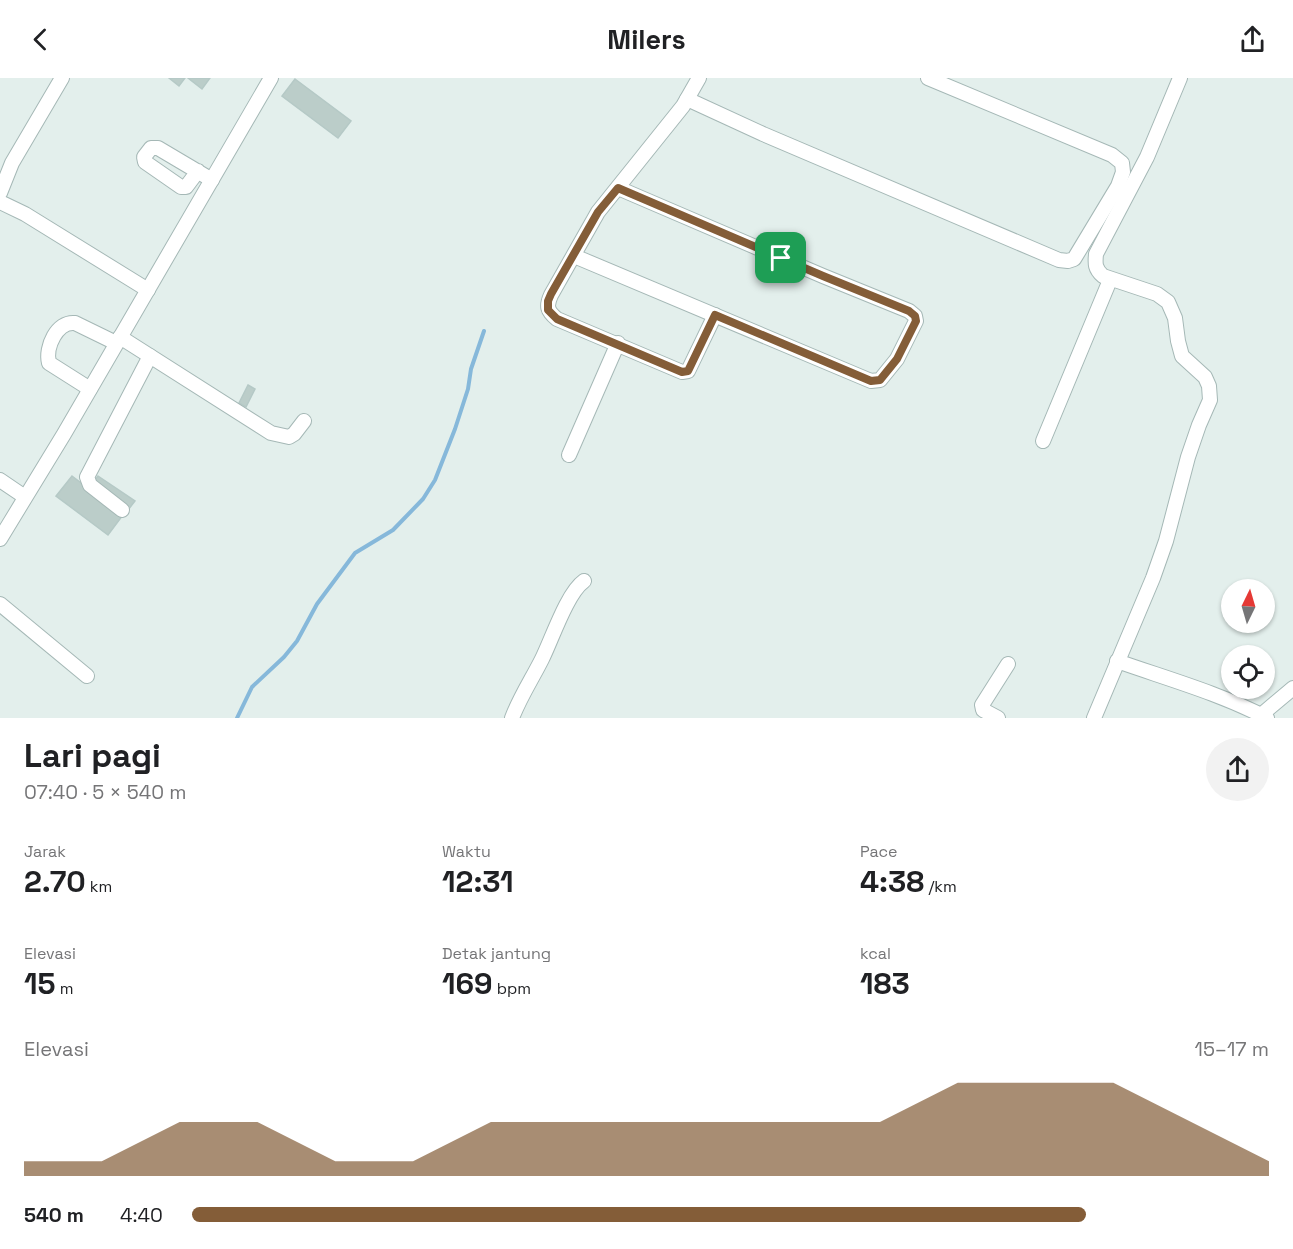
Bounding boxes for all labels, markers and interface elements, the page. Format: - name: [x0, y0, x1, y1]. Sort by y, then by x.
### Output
- text: Milers: [607, 22, 686, 57]
- icon: back: [24, 23, 57, 56]
- icon: share: [1236, 23, 1269, 56]
- pin: [755, 232, 806, 283]
- icon: arrive: [764, 241, 797, 274]
- north arrow: [1221, 579, 1275, 633]
- map controls: [1221, 579, 1275, 699]
- button: locate: [1221, 645, 1275, 699]
- text: Lari pagi: [24, 735, 161, 777]
- button: share: [1206, 738, 1269, 801]
- text: 07:40 · 5 × 540 m: [24, 779, 186, 805]
- text: Jarak: [24, 841, 66, 862]
- text: Waktu: [442, 841, 491, 862]
- text: Pace: [860, 841, 897, 862]
- text: 2.70: [24, 862, 86, 901]
- text: 12:31: [442, 862, 514, 901]
- text: 4:38: [860, 862, 924, 901]
- text: km: [86, 876, 112, 897]
- text: /km: [924, 876, 957, 897]
- text: Elevasi: [24, 943, 76, 964]
- text: Detak jantung: [442, 943, 551, 964]
- text: kcal: [860, 943, 891, 964]
- text: 15: [24, 964, 56, 1003]
- text: 169: [442, 964, 493, 1003]
- text: 183: [860, 964, 910, 1003]
- text: m: [56, 978, 73, 999]
- text: bpm: [493, 978, 531, 999]
- text: Elevasi: [24, 1036, 89, 1062]
- text: 15–17 m: [1195, 1036, 1269, 1062]
- text: 540 m: [24, 1202, 84, 1228]
- text: 4:40: [120, 1202, 163, 1228]

